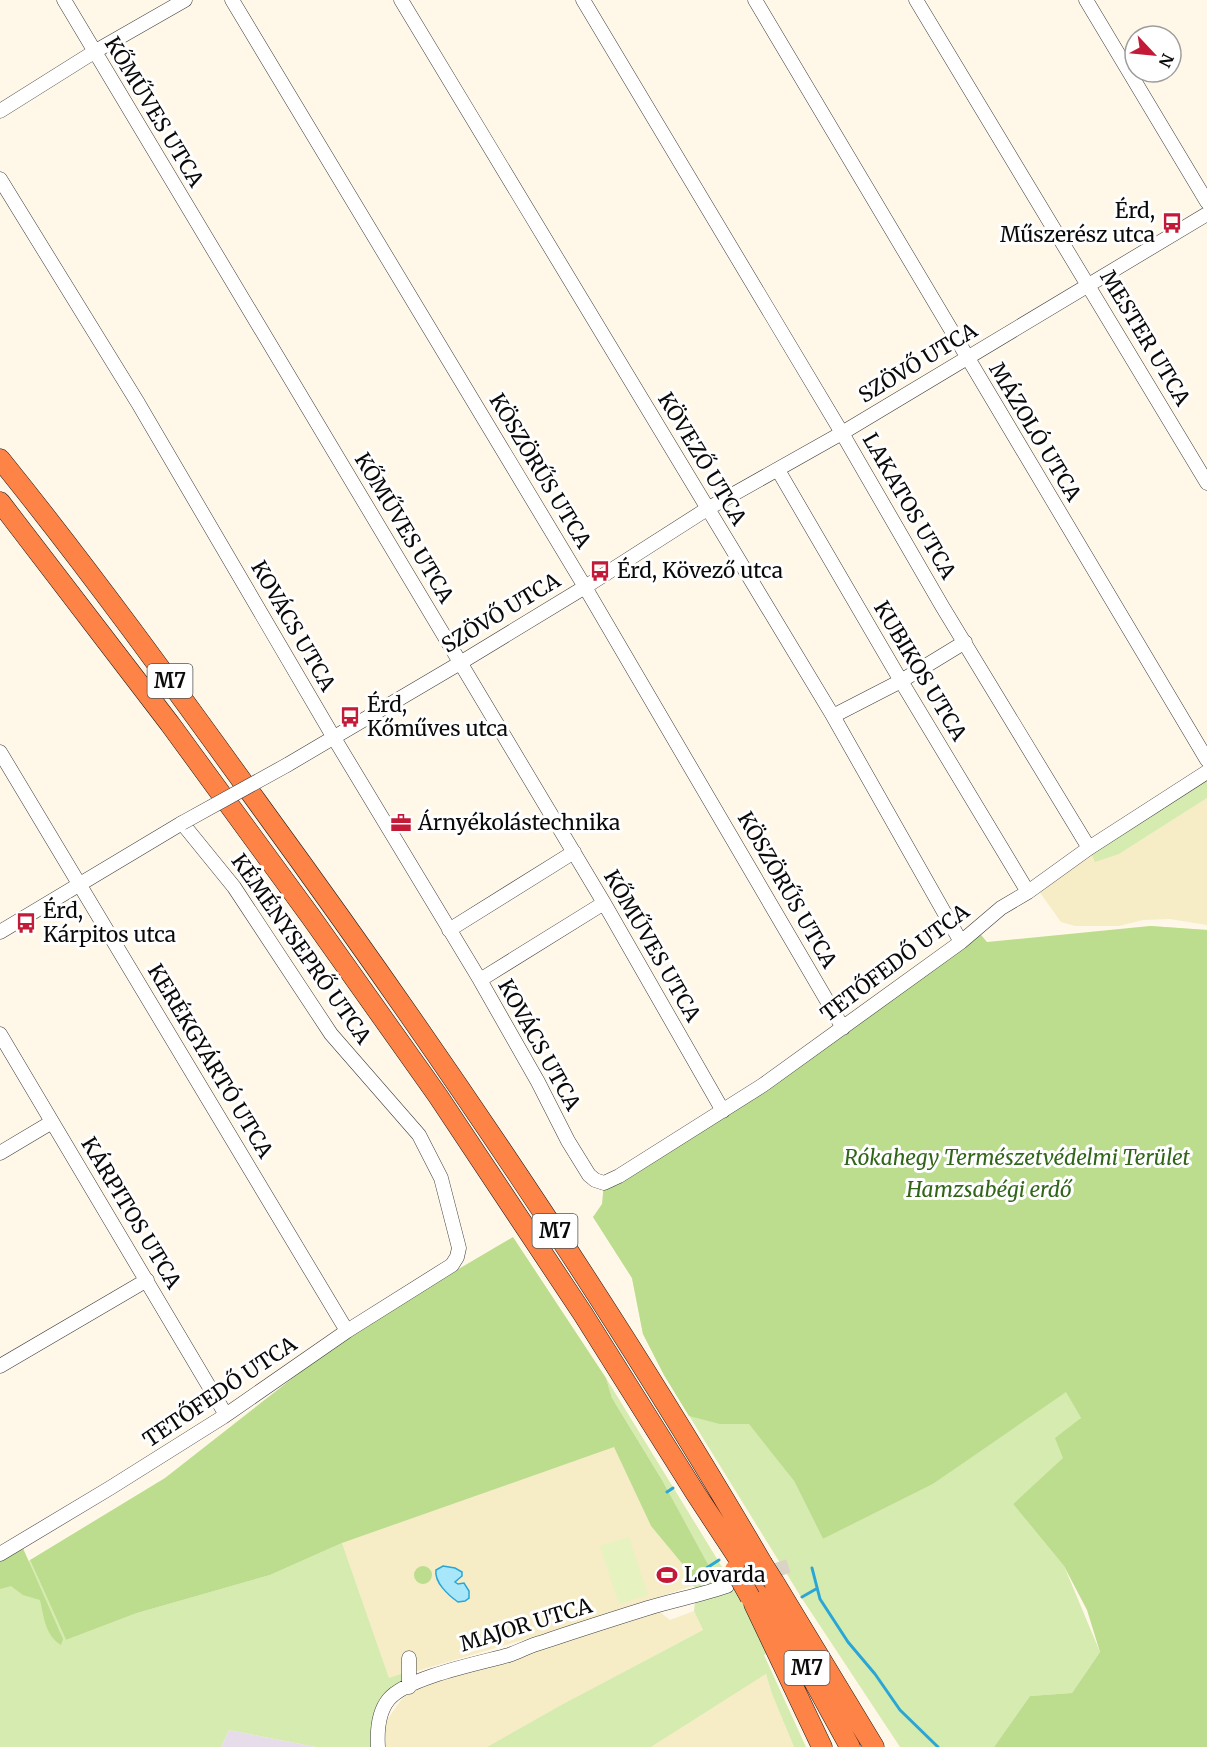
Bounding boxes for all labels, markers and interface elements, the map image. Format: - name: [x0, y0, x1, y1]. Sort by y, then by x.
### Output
- north arrow: [1123, 24, 1183, 84]
- street label: KŐMŰVES UTCA: [99, 31, 211, 192]
- text: N: [1155, 51, 1178, 71]
- place label: Érd, Műszerész utca: [1000, 196, 1155, 248]
- bus stop icon: Érd, Műszerész utca: [1160, 211, 1184, 235]
- street label: MESTER UTCA: [1094, 265, 1197, 411]
- street label: SZÖVŐ UTCA: [853, 316, 982, 409]
- street label: MÁZOLÓ UTCA: [983, 357, 1088, 506]
- street label: KÖVEZŐ UTCA: [652, 387, 754, 530]
- street label: KÖSZÖRŰS UTCA: [484, 388, 598, 553]
- street label: LAKATOS UTCA: [857, 428, 962, 584]
- street label: KŐMŰVES UTCA: [349, 447, 461, 608]
- street label: KOVÁCS UTCA: [245, 555, 343, 696]
- place label: Érd, Kövező utca: [617, 556, 783, 584]
- bus stop icon: Érd, Kövező utca: [588, 559, 612, 583]
- street label: SZÖVŐ UTCA: [436, 566, 565, 659]
- street label: KUBIKOS UTCA: [868, 596, 973, 746]
- road number: M7: [148, 664, 192, 698]
- place label: Érd, Kőműves utca: [367, 690, 508, 742]
- bus stop icon: Érd, Kőműves utca: [338, 705, 362, 729]
- street label: KÖSZÖRŰS UTCA: [732, 806, 844, 973]
- place label: Árnyékolástechnika: [417, 808, 620, 836]
- office icon: Árnyékolástechnika: [389, 811, 413, 835]
- street label: KÉMÉNYSEPRŐ UTCA: [226, 848, 378, 1049]
- street label: KŐMŰVES UTCA: [598, 865, 708, 1027]
- place label: Érd, Kárpitos utca: [43, 896, 176, 948]
- street label: TETŐFEDŐ UTCA: [814, 897, 975, 1027]
- bus stop icon: Érd, Kárpitos utca: [14, 911, 38, 935]
- street label: KERÉKGYÁRTÓ UTCA: [142, 958, 280, 1163]
- street label: KOVÁCS UTCA: [492, 974, 588, 1115]
- street label: KÁRPITOS UTCA: [75, 1131, 188, 1294]
- park label: Rókahegy Természetvédelmi Terület: [844, 1144, 1191, 1171]
- park label: Hamzsabégi erdő: [905, 1176, 1073, 1203]
- road number: M7: [532, 1214, 578, 1248]
- street label: TETŐFEDŐ UTCA: [137, 1329, 302, 1453]
- place label: Lovarda: [684, 1561, 765, 1588]
- sports icon: Lovarda: [655, 1563, 679, 1587]
- street label: MAJOR UTCA: [457, 1592, 595, 1657]
- road number: M7: [784, 1651, 830, 1685]

